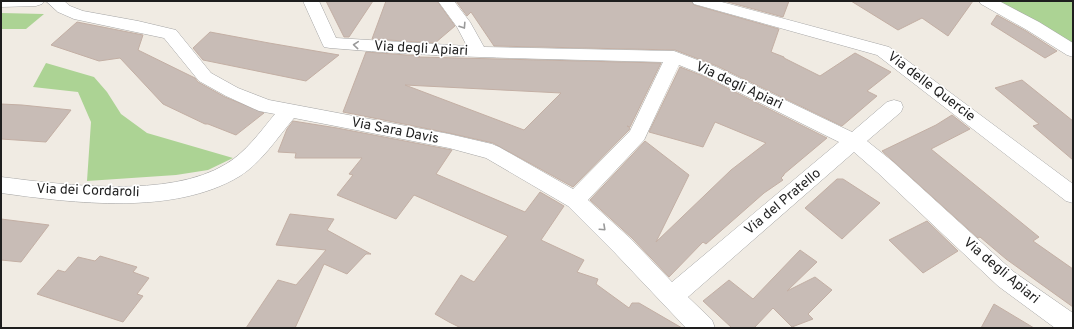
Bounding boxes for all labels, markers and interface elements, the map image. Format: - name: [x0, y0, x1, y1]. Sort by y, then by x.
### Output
- one-way arrow: [459, 22, 466, 29]
- street label: Via degli Apiari: [373, 38, 469, 60]
- one-way arrow: [353, 41, 359, 50]
- street label: Via delle Quercie: [884, 48, 978, 126]
- street label: Via degli Apiari: [693, 58, 785, 114]
- street label: Via Sara Davis: [350, 114, 440, 148]
- street label: Via del Pratello: [741, 165, 825, 239]
- street label: Via dei Cordaroli: [36, 181, 140, 201]
- one-way arrow: [598, 223, 606, 230]
- street label: Via degli Apiari: [959, 234, 1043, 308]

